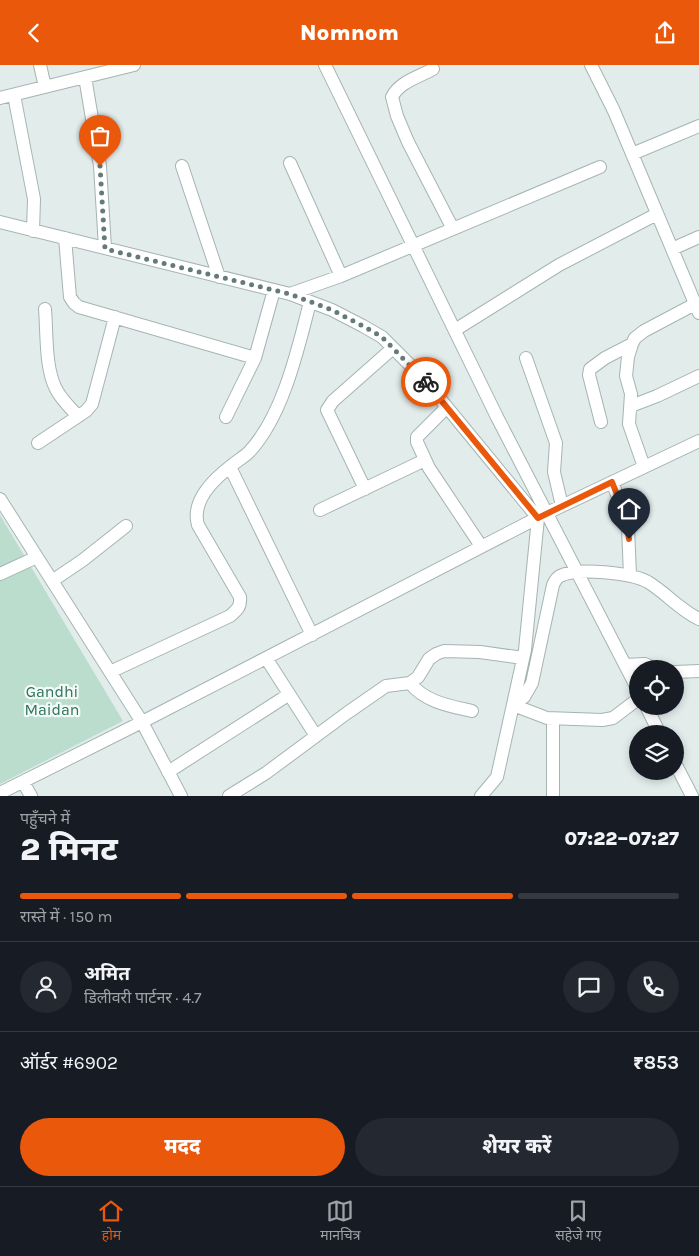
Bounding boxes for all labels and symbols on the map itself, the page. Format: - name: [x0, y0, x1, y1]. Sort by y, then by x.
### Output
- pin: [79, 115, 121, 166]
- courier: [401, 357, 451, 407]
- pin: [608, 488, 650, 539]
- park label: Gandhi Maidan: [24, 682, 80, 719]

